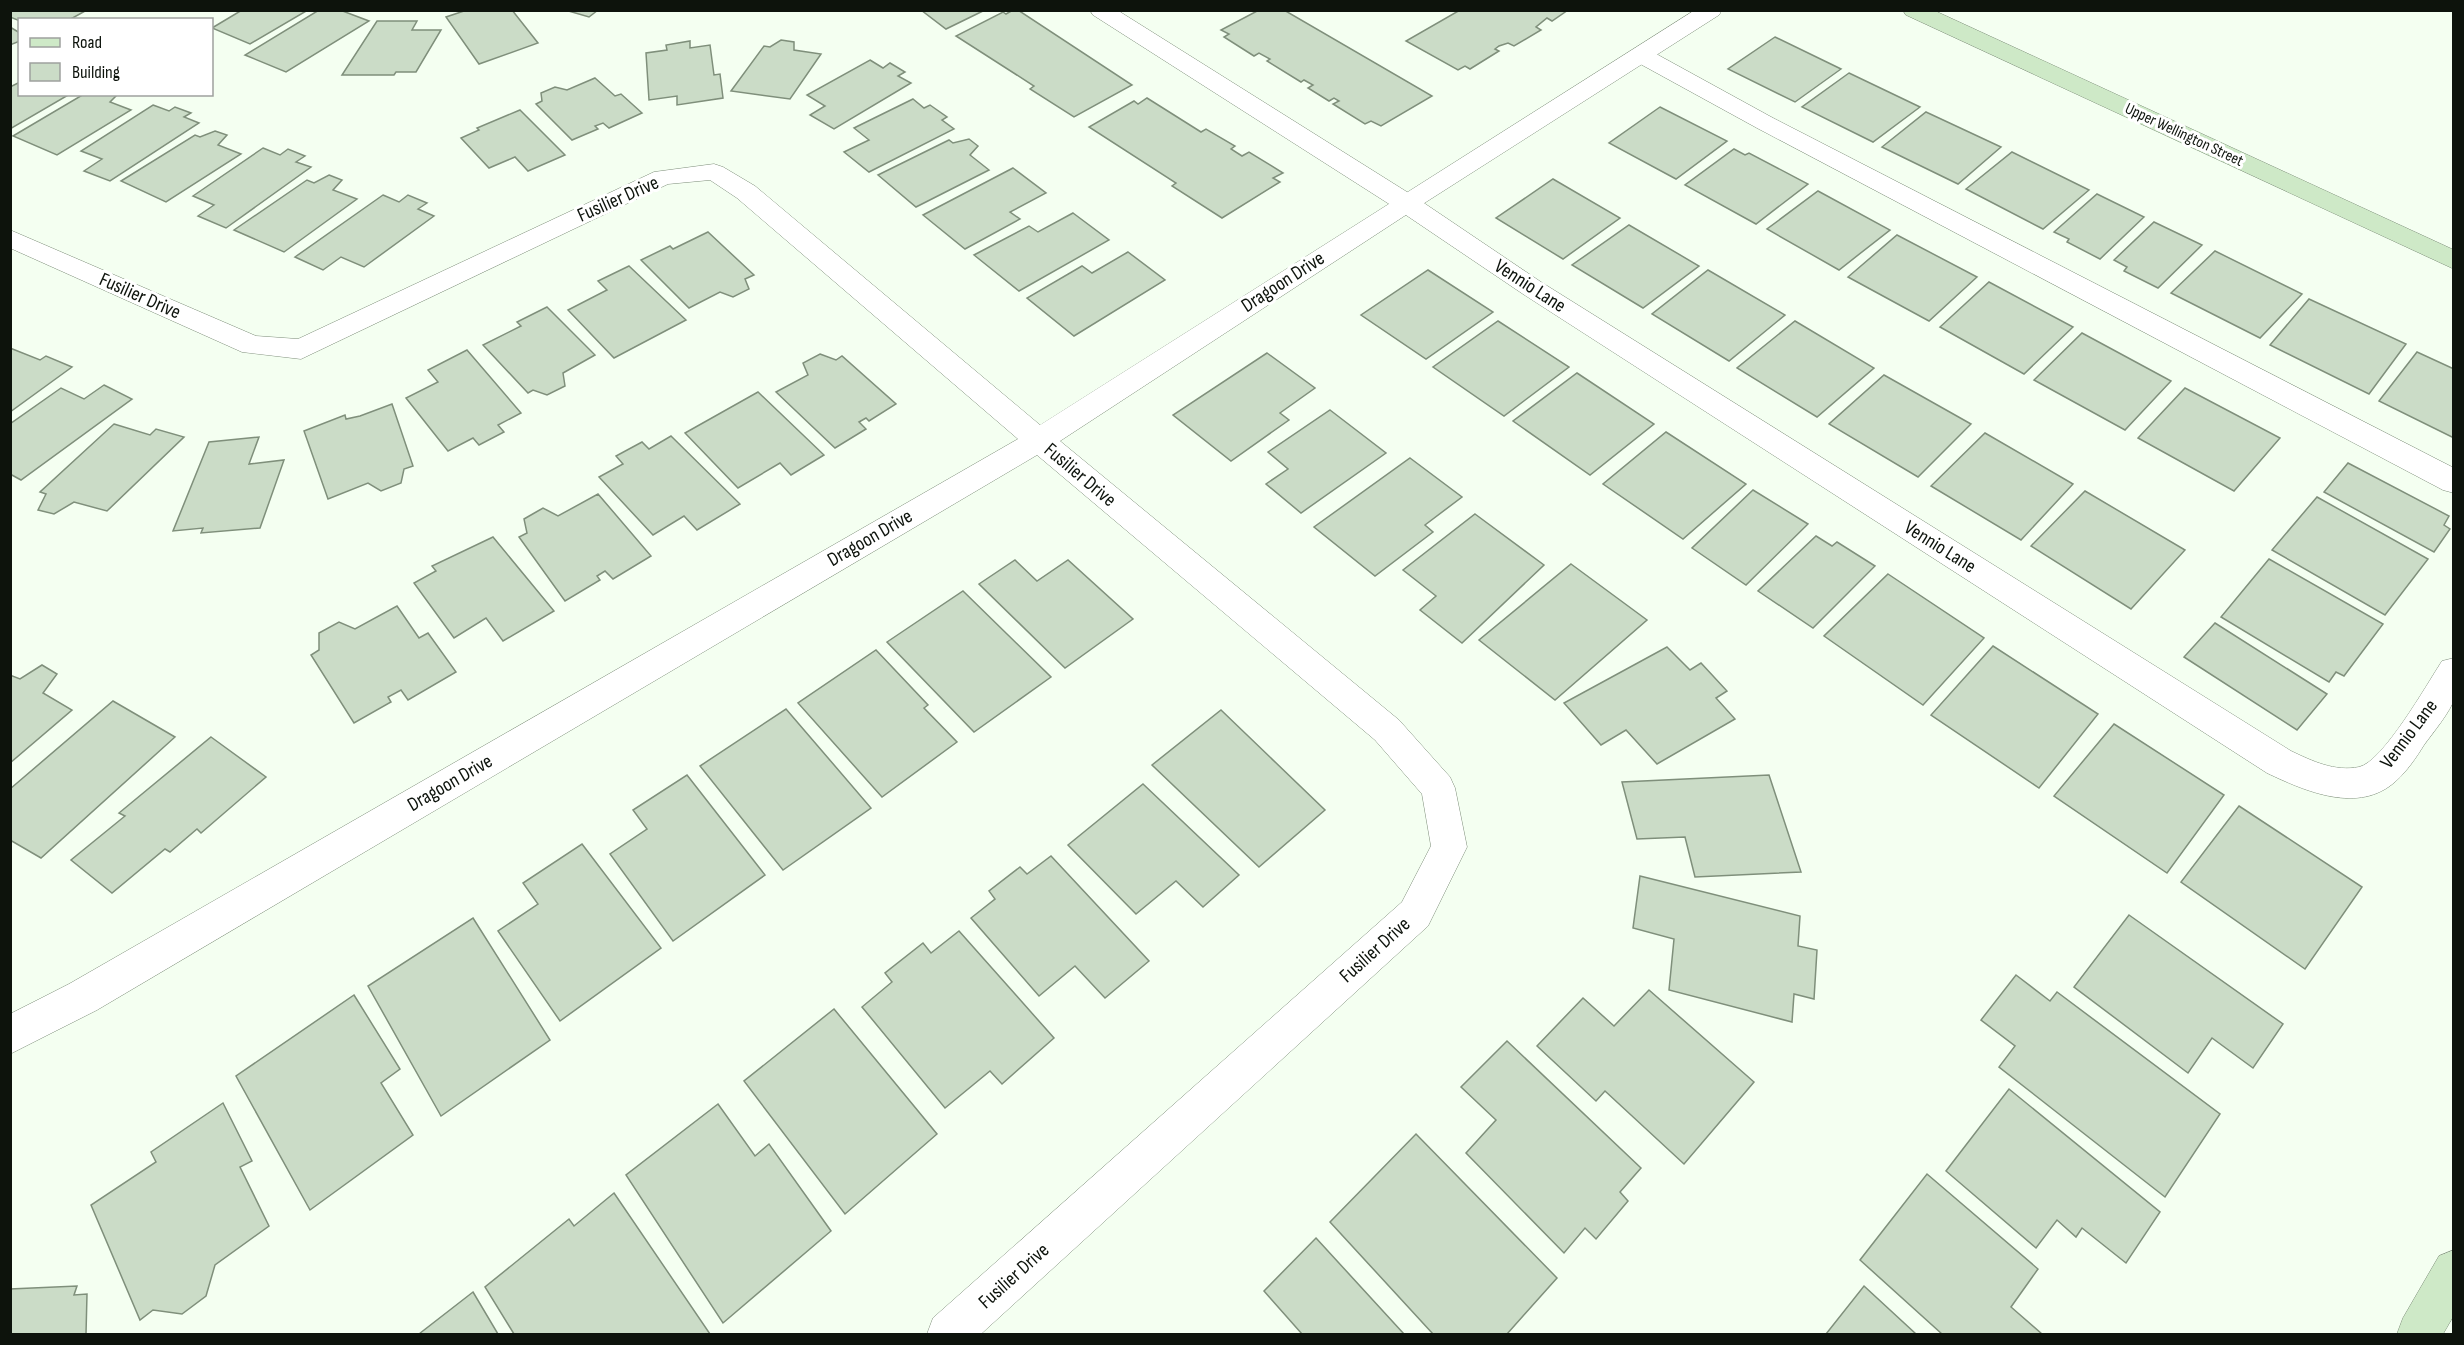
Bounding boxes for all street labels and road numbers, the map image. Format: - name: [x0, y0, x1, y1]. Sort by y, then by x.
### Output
- street label: Upper Wellington Street: [2122, 99, 2246, 171]
- street label: Fusilier Drive: [574, 170, 662, 228]
- street label: Dragoon Drive: [1237, 246, 1329, 318]
- street label: Vennio Lane: [1490, 254, 1570, 318]
- street label: Fusilier Drive: [96, 267, 184, 325]
- street label: Fusilier Drive: [1039, 438, 1121, 512]
- street label: Dragoon Drive: [823, 504, 917, 572]
- street label: Vennio Lane: [1900, 516, 1980, 578]
- street label: Vennio Lane: [2375, 695, 2443, 773]
- street label: Dragoon Drive: [403, 749, 497, 817]
- street label: Fusilier Drive: [1335, 912, 1415, 988]
- street label: Fusilier Drive: [974, 1238, 1054, 1314]

